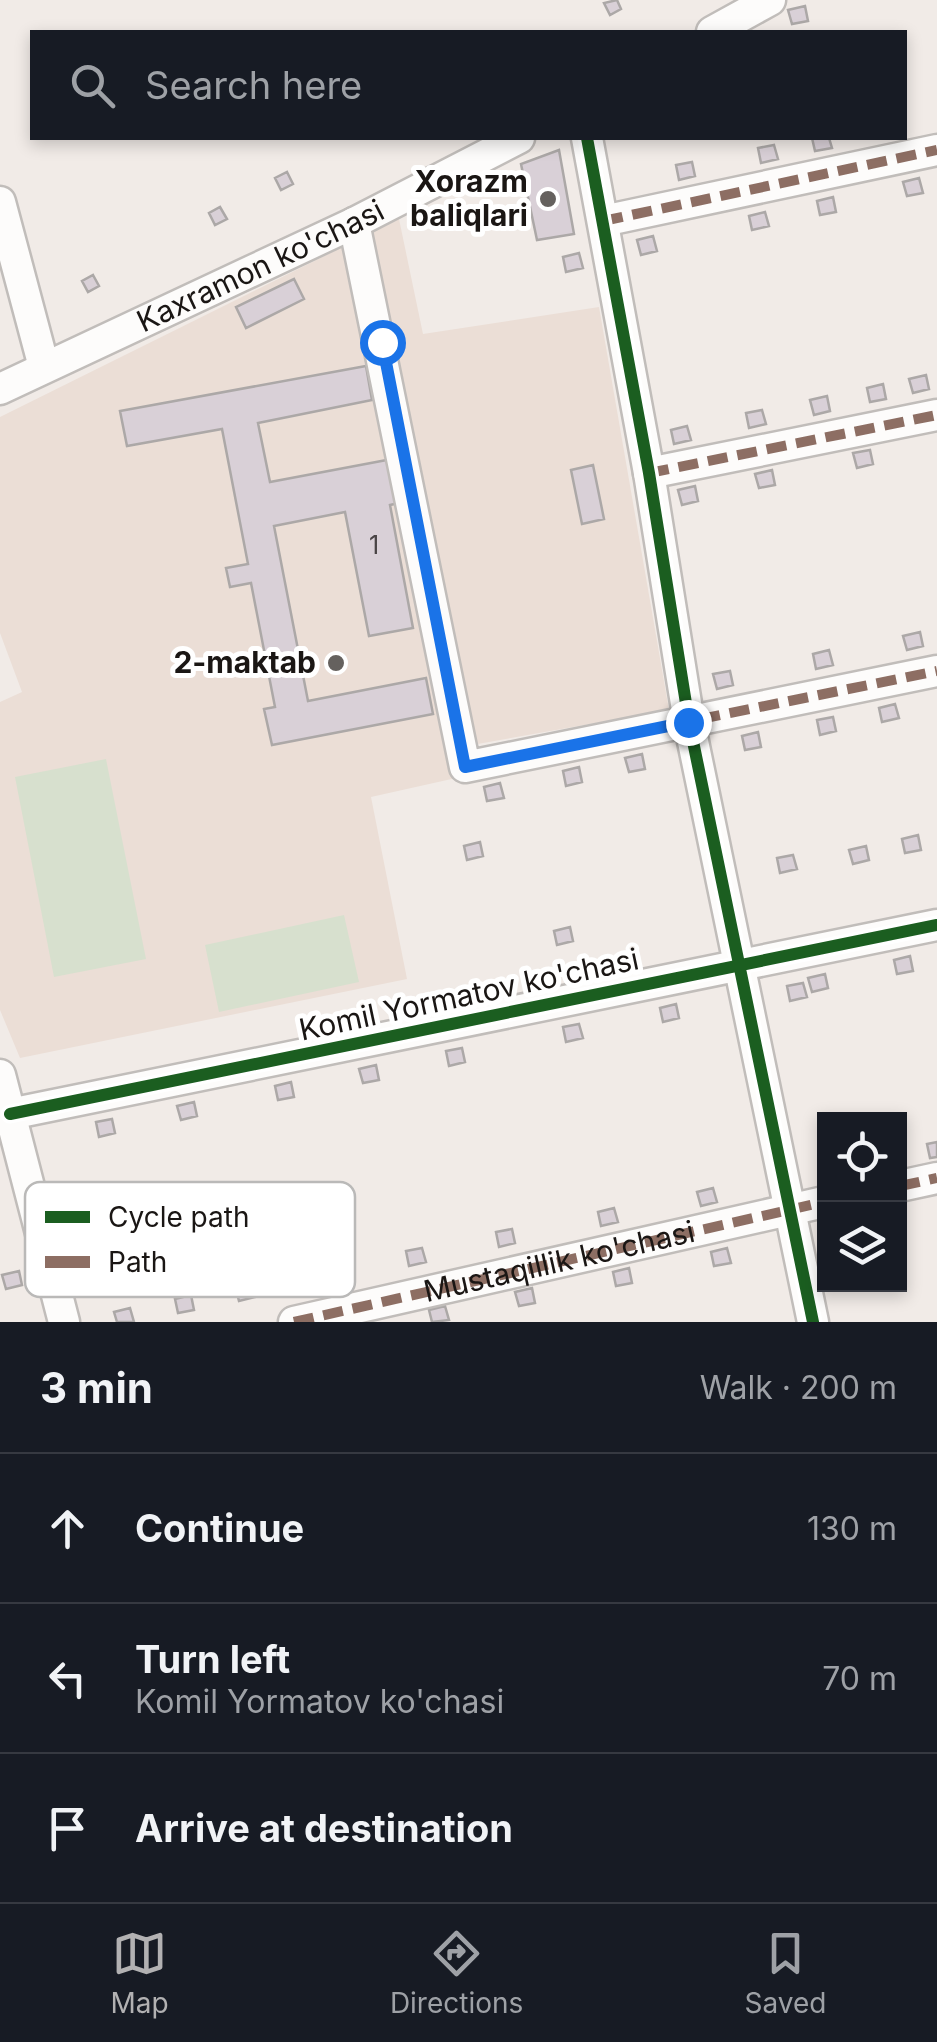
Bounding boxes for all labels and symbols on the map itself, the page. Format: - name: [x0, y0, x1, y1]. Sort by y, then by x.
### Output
- place label: Xorazm baliqlari: [410, 163, 528, 233]
- marker: Xorazm baliqlari: [537, 188, 559, 210]
- street label: Kaxramon ko'chasi: [131, 192, 390, 339]
- route start: [360, 320, 406, 366]
- house number: 1: [369, 530, 379, 560]
- place label: 2-maktab: [173, 644, 316, 680]
- marker: 2-maktab: [325, 652, 347, 674]
- route end: [666, 700, 712, 746]
- street label: Komil Yormatov ko'chasi: [296, 940, 642, 1048]
- legend: [25, 1182, 355, 1297]
- text: Cycle path: [108, 1200, 249, 1234]
- street label: Mustaqillik ko'chasi: [420, 1213, 698, 1309]
- text: Path: [108, 1245, 167, 1279]

